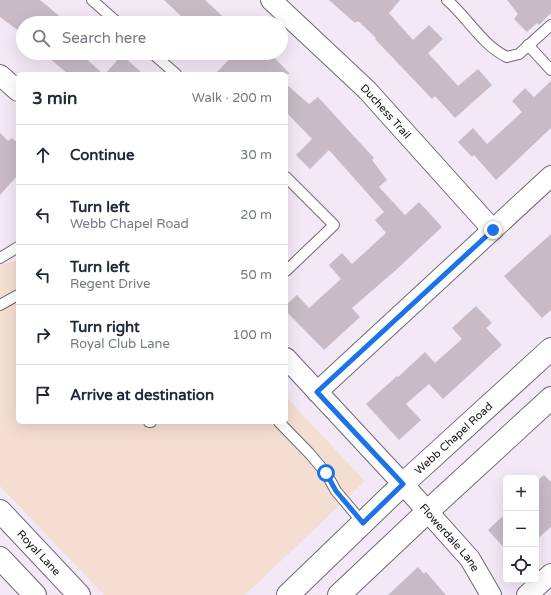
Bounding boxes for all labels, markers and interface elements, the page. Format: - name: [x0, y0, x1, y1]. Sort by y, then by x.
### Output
- search box: [16, 16, 288, 60]
- icon: search: [30, 27, 52, 49]
- text: Search here: [62, 29, 146, 47]
- street label: Duchess Trail: [358, 81, 414, 141]
- text: 3 min: [32, 88, 77, 109]
- text: Walk · 200 m: [192, 90, 272, 106]
- icon: ahead: [32, 144, 54, 166]
- text: Continue: [70, 146, 134, 164]
- text: 30 m: [240, 147, 272, 163]
- text: Turn left: [70, 198, 130, 216]
- icon: left: [32, 204, 54, 226]
- text: 20 m: [240, 207, 272, 223]
- text: Webb Chapel Road: [70, 216, 189, 232]
- route end: [484, 221, 502, 239]
- text: Turn left: [70, 258, 130, 276]
- icon: left: [32, 264, 54, 286]
- text: 50 m: [240, 267, 272, 283]
- text: Regent Drive: [70, 276, 150, 292]
- text: Turn right: [70, 318, 140, 336]
- icon: right: [32, 324, 54, 346]
- text: 100 m: [232, 327, 272, 343]
- text: Royal Club Lane: [70, 336, 170, 352]
- icon: arrive: [32, 384, 54, 406]
- text: Arrive at destination: [70, 386, 214, 404]
- street label: Webb Chapel Road: [412, 400, 495, 477]
- route start: [317, 464, 335, 482]
- map controls: [503, 475, 539, 583]
- button: +: [503, 475, 539, 511]
- street label: Flowerdale Lane: [417, 501, 482, 574]
- button: −: [503, 511, 539, 547]
- street label: Royal Lane: [14, 527, 63, 578]
- button: locate: [503, 547, 539, 583]

